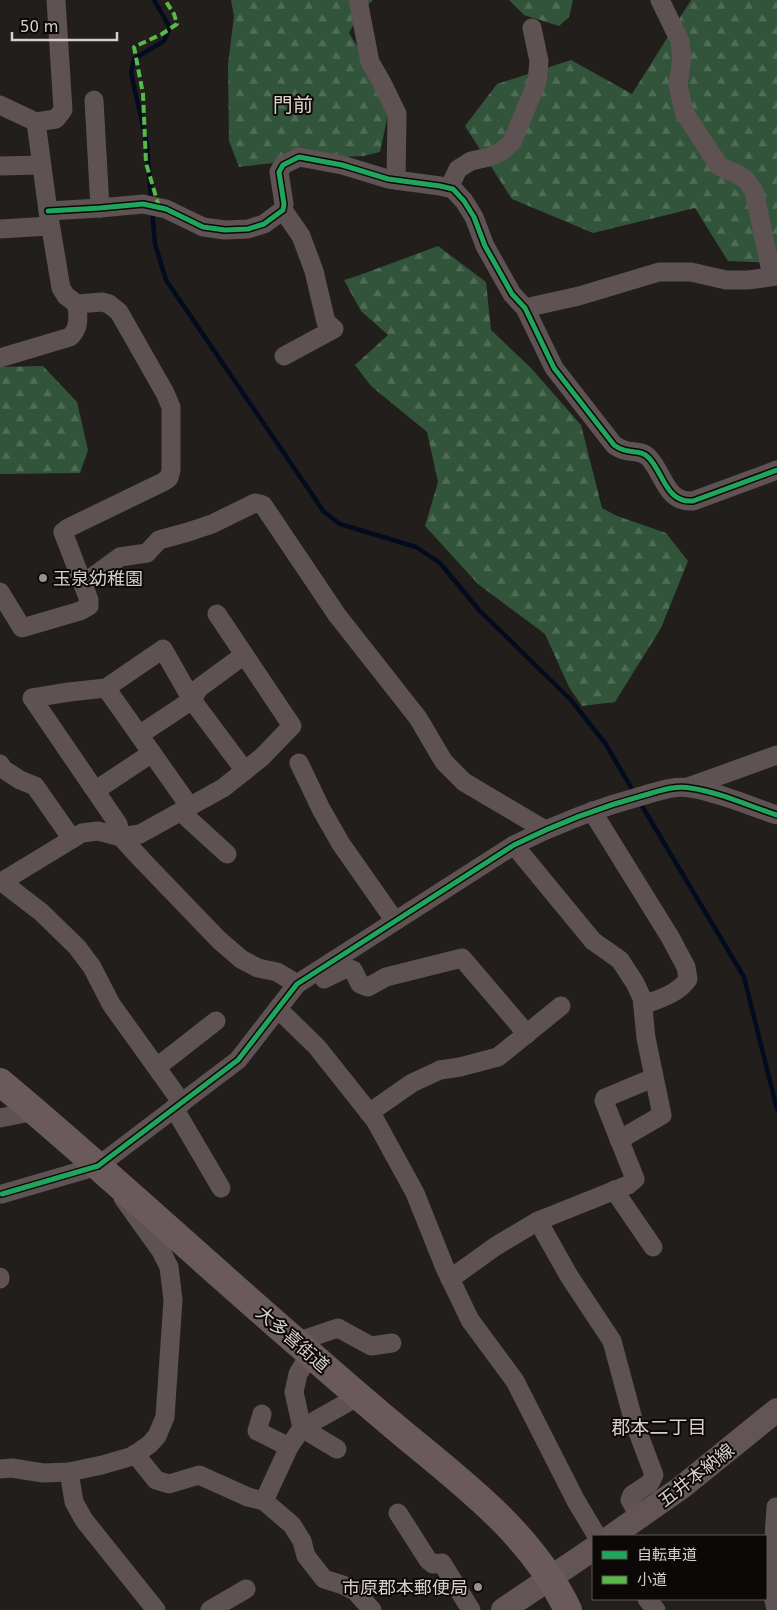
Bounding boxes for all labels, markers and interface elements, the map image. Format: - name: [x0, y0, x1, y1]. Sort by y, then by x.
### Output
- scale bar: [12, 10, 118, 42]
- text: 50 m: [20, 18, 58, 36]
- district label: 門前: [273, 93, 313, 117]
- place label: 玉泉幼稚園: [53, 568, 143, 589]
- marker: 玉泉幼稚園: [37, 572, 49, 584]
- street label: 大多喜街道: [252, 1302, 334, 1376]
- district label: 郡本二丁目: [611, 1416, 707, 1438]
- street label: 五井本納線: [654, 1439, 738, 1511]
- legend: [592, 1535, 767, 1600]
- text: 自転車道: [637, 1546, 697, 1564]
- text: 小道: [637, 1571, 667, 1589]
- place label: 市原郡本郵便局: [342, 1577, 468, 1598]
- marker: 市原郡本郵便局: [472, 1581, 484, 1593]

